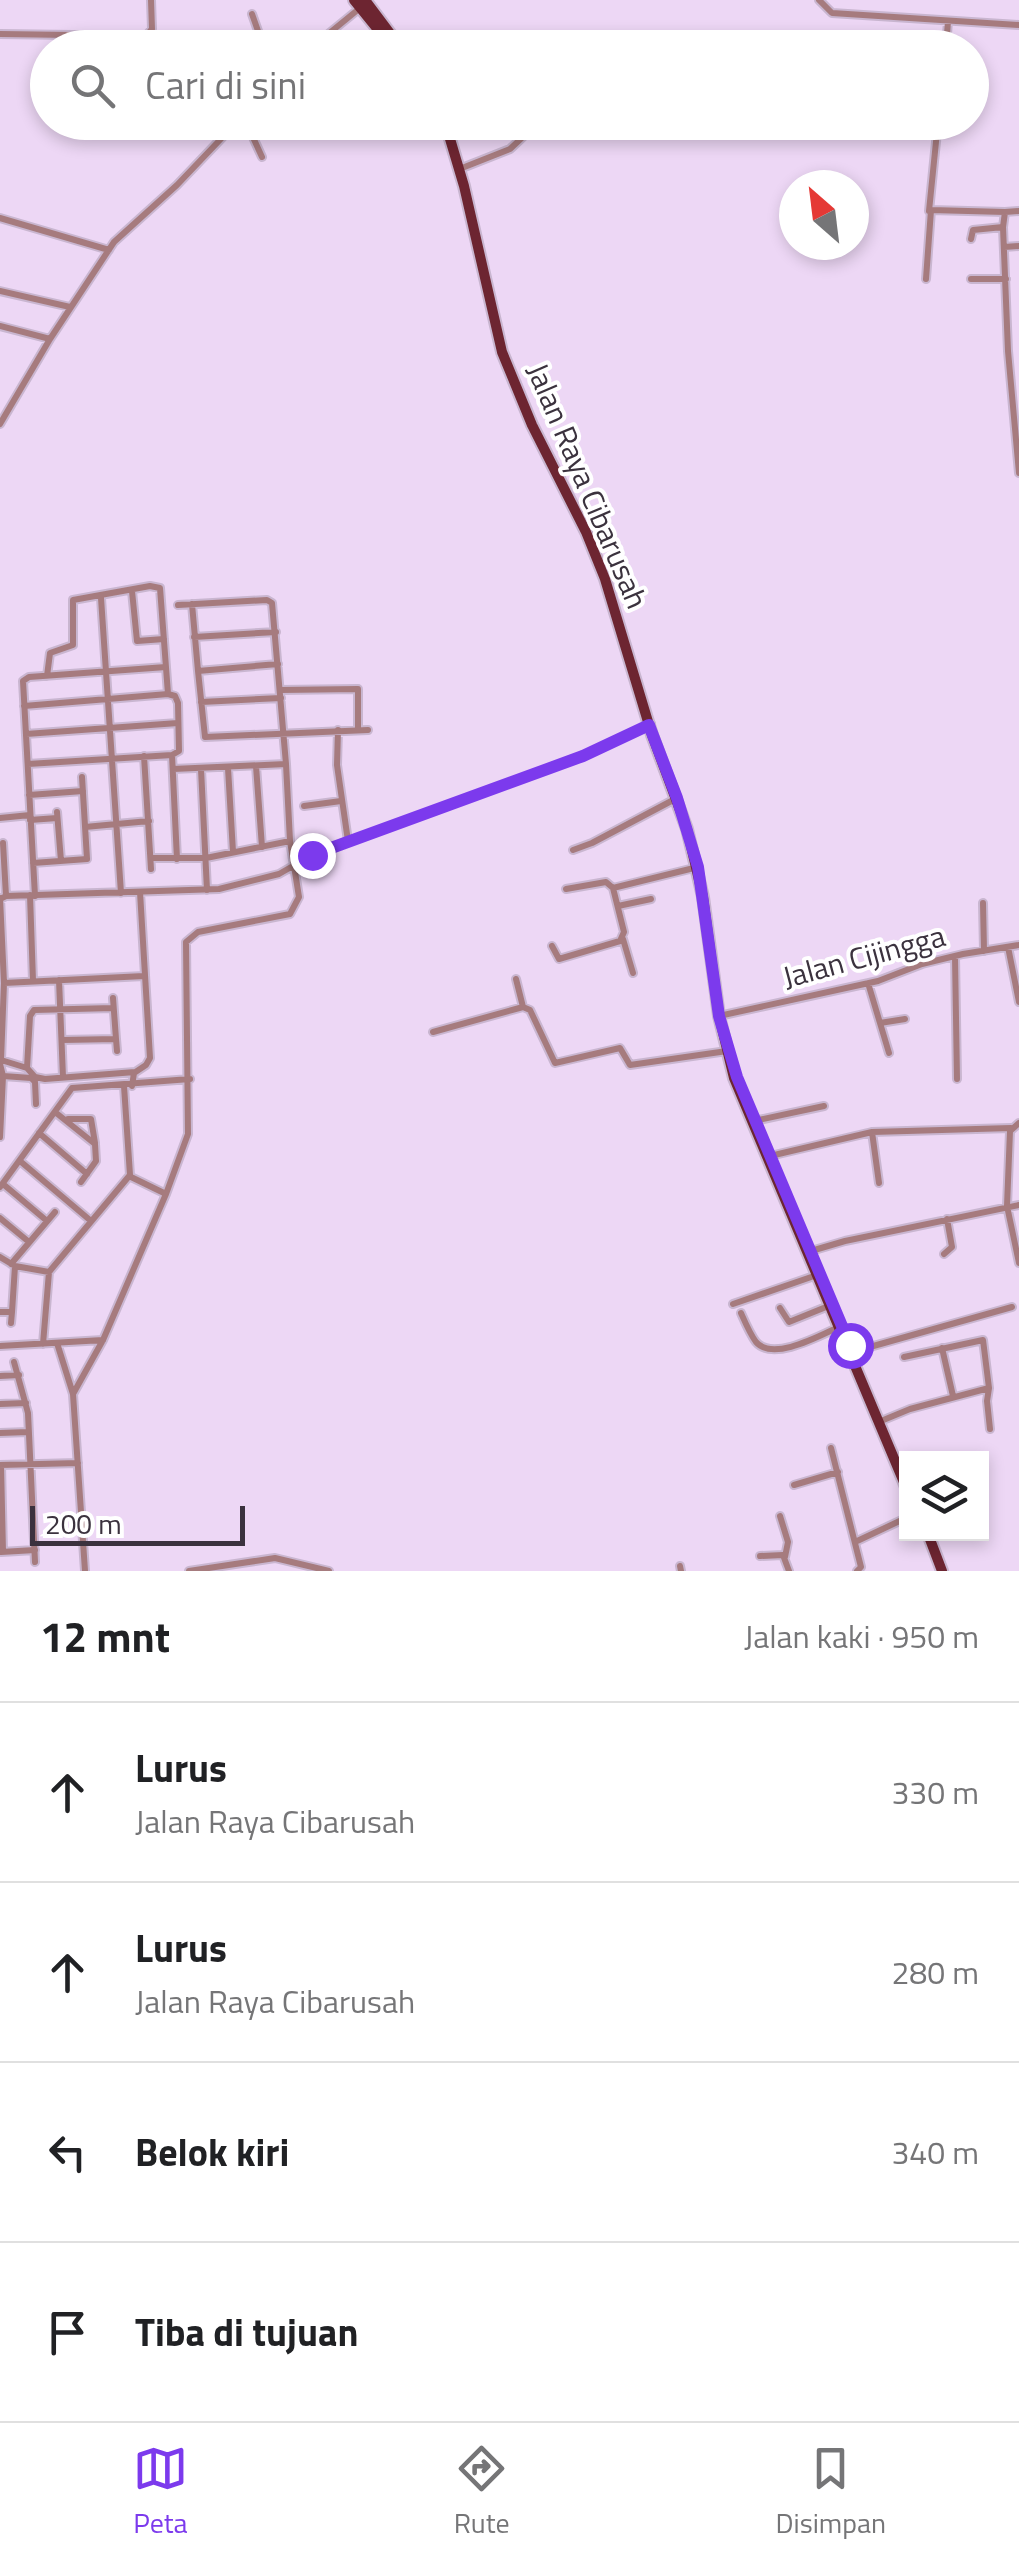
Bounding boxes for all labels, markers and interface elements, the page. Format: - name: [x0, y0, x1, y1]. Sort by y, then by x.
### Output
- search box: [30, 30, 989, 140]
- text: Cari di sini: [145, 56, 306, 114]
- icon: search: [65, 58, 120, 113]
- north arrow: [779, 170, 869, 260]
- street label: Jalan Raya Cibarusah: [515, 356, 660, 615]
- route end: [290, 833, 336, 879]
- street label: Jalan Cijingga: [777, 912, 950, 1000]
- route start: [828, 1323, 874, 1369]
- map controls: [899, 1451, 989, 1541]
- button: layers: [899, 1451, 989, 1541]
- scale bar: [30, 1501, 245, 1546]
- text: 200 m: [45, 1502, 122, 1545]
- text: 12 mnt: [40, 1604, 170, 1668]
- text: Jalan kaki · 950 m: [744, 1612, 979, 1660]
- text: Lurus: [135, 1739, 227, 1797]
- icon: ahead: [40, 1765, 95, 1820]
- text: 330 m: [891, 1768, 979, 1816]
- text: Jalan Raya Cibarusah: [135, 1797, 415, 1845]
- text: Lurus: [135, 1919, 227, 1977]
- icon: ahead: [40, 1945, 95, 2000]
- text: 280 m: [891, 1948, 979, 1996]
- text: Jalan Raya Cibarusah: [135, 1977, 415, 2025]
- text: Belok kiri: [135, 2123, 289, 2181]
- icon: left: [40, 2125, 95, 2180]
- text: 340 m: [891, 2128, 979, 2176]
- text: Tiba di tujuan: [135, 2303, 358, 2361]
- icon: arrive: [40, 2305, 95, 2360]
- tab: Peta: [133, 2441, 188, 2544]
- tab: Rute: [454, 2441, 510, 2544]
- tab: Disimpan: [776, 2441, 886, 2544]

